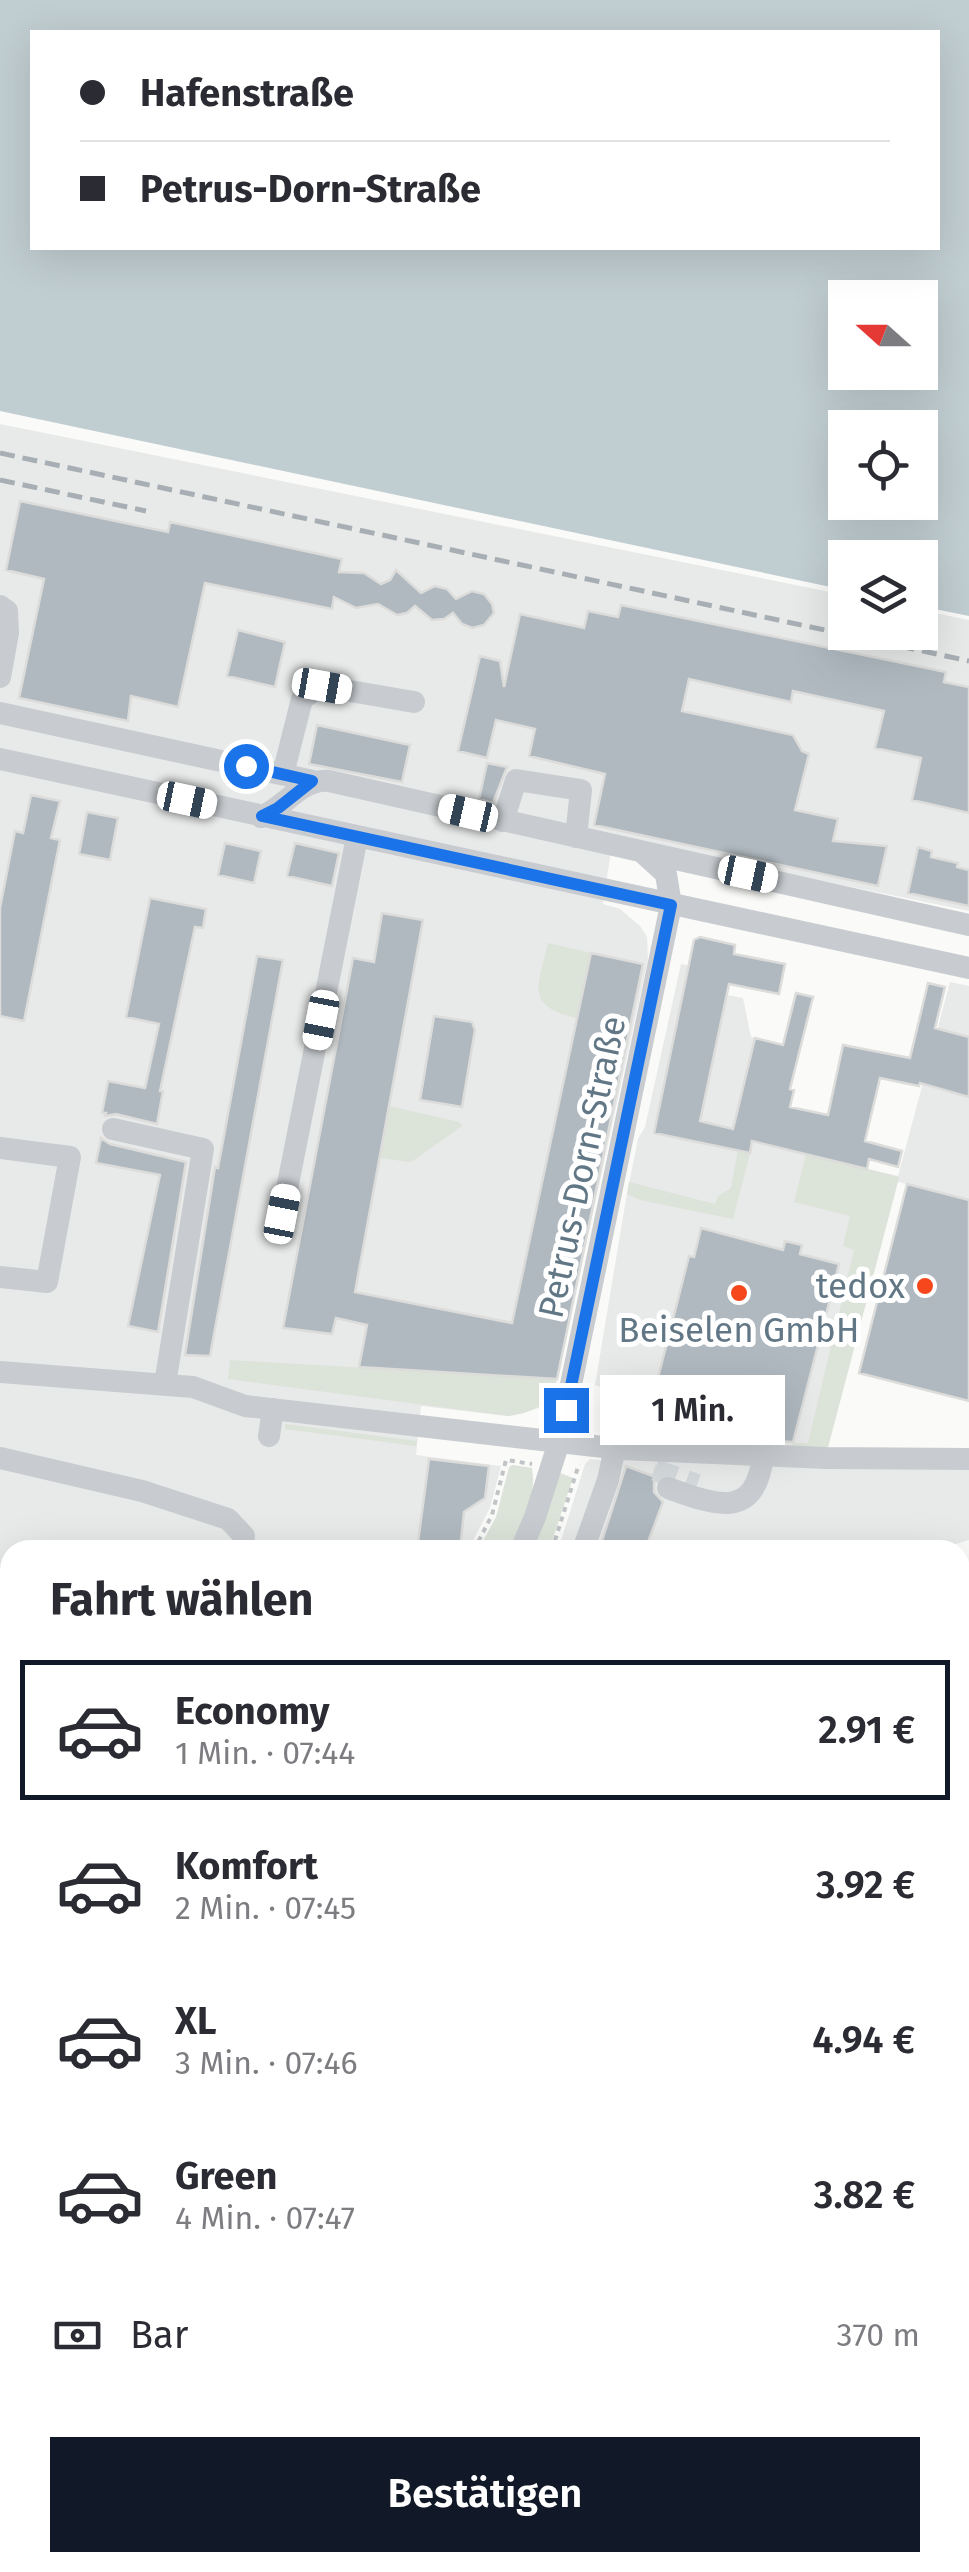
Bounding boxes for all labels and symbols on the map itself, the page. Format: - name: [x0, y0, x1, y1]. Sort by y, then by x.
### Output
- north arrow: [828, 280, 938, 390]
- car: [290, 666, 354, 706]
- route start: [224, 744, 269, 789]
- car: [155, 779, 219, 821]
- car: [435, 792, 501, 834]
- car: [716, 853, 780, 895]
- car: [301, 988, 341, 1052]
- street label: Petrus-Dorn-Straße: [529, 1012, 635, 1322]
- car: [262, 1182, 302, 1246]
- place label: tedox: [816, 1265, 905, 1307]
- marker: tedox: [914, 1275, 936, 1297]
- marker: Beiselen GmbH: [728, 1282, 750, 1304]
- place label: Beiselen GmbH: [618, 1309, 860, 1351]
- callout: 1 Min.: [601, 1375, 786, 1445]
- route end: [544, 1388, 589, 1433]

